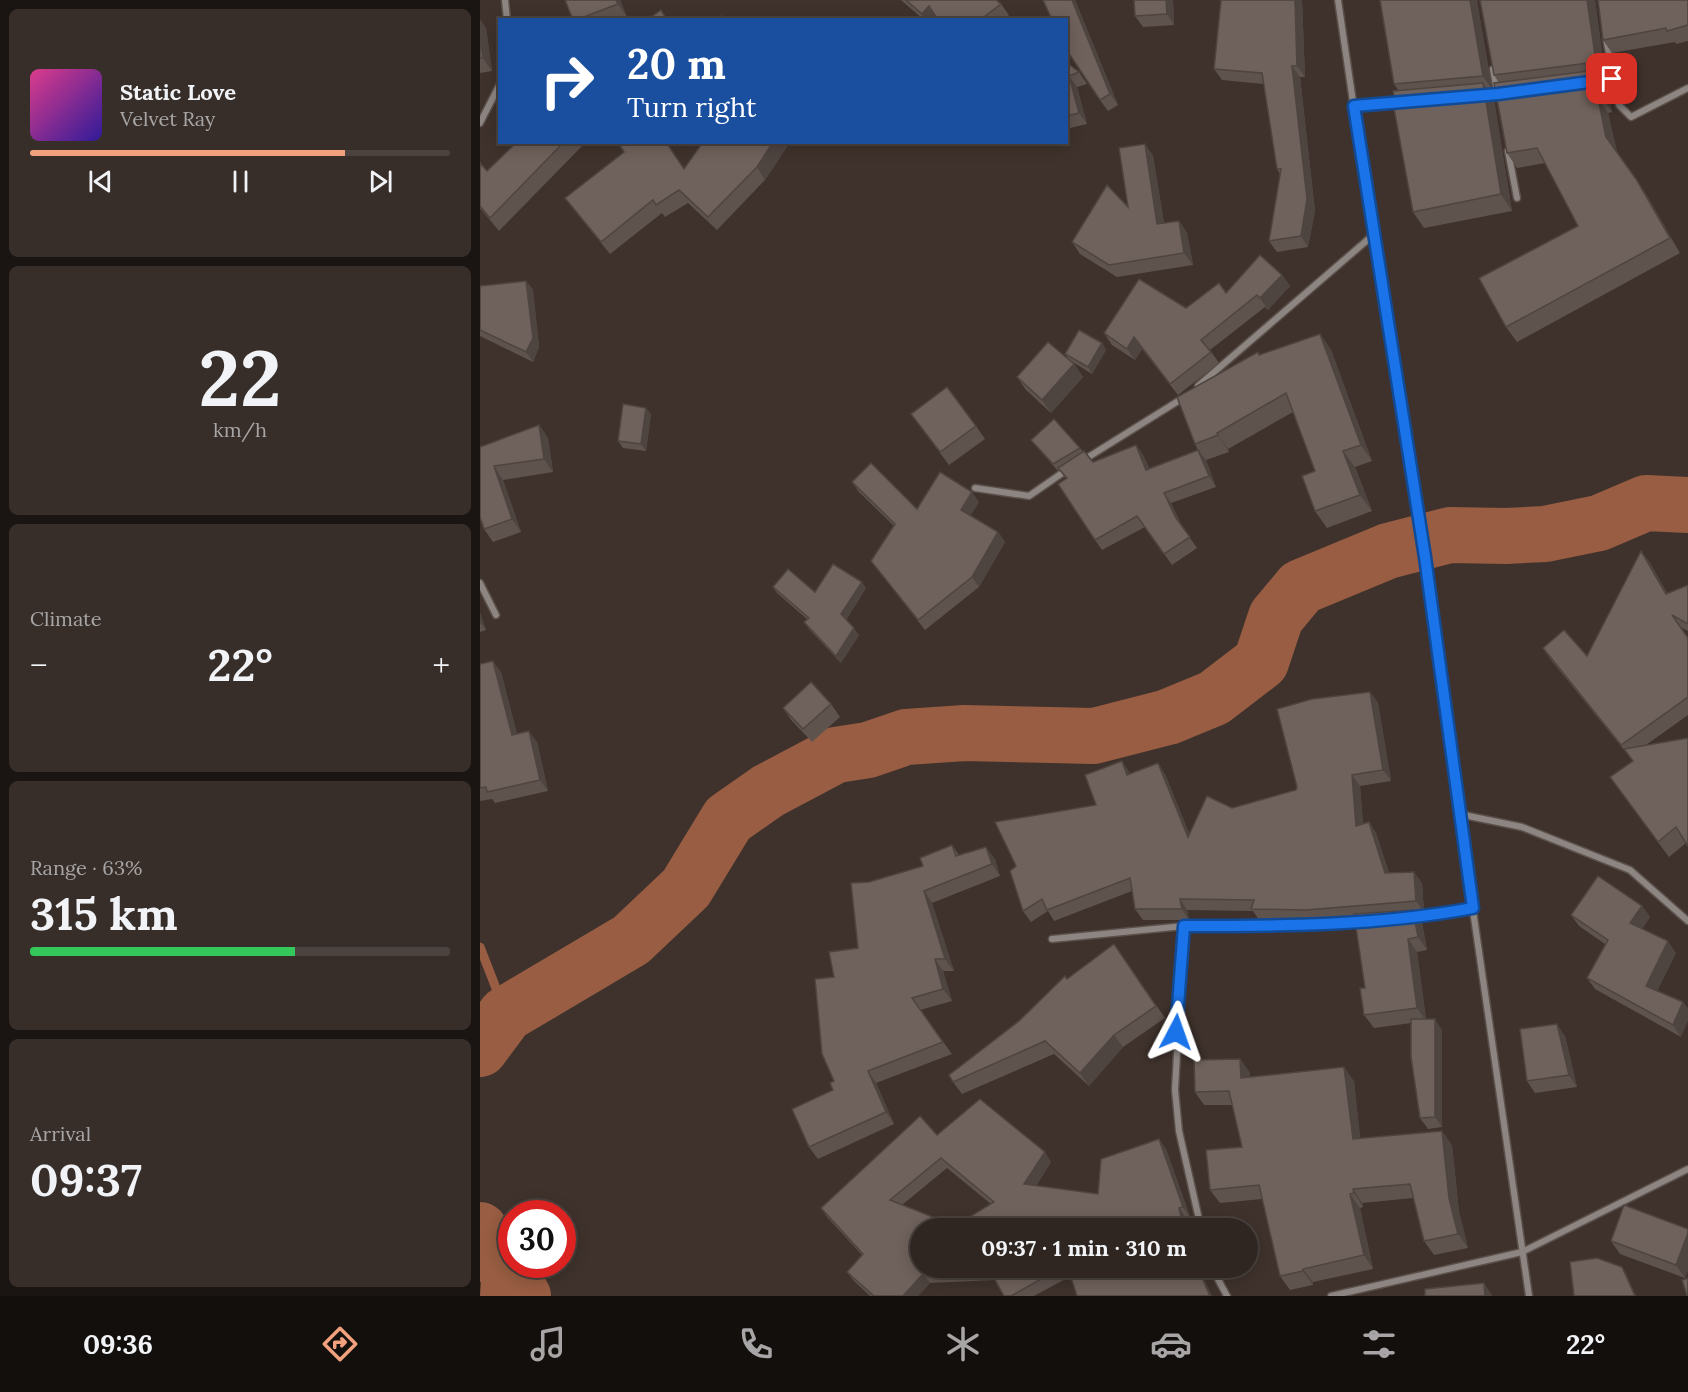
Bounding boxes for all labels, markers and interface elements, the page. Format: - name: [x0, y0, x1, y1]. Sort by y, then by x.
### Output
- text: 20 m: [627, 37, 726, 91]
- icon: right: [528, 42, 606, 120]
- pin: [1586, 53, 1637, 104]
- icon: arrive: [1595, 62, 1628, 95]
- text: Static Love: [120, 78, 236, 106]
- text: Turn right: [627, 90, 756, 124]
- text: Velvet Ray: [120, 106, 215, 131]
- icon: previous: [84, 165, 117, 198]
- icon: pause: [224, 165, 257, 198]
- icon: next: [364, 165, 397, 198]
- text: 22: [198, 328, 282, 427]
- text: km/h: [213, 417, 267, 442]
- text: Climate: [30, 606, 102, 631]
- text: 22°: [207, 636, 273, 693]
- text: −: [30, 644, 48, 686]
- text: +: [432, 644, 450, 686]
- text: Range · 63%: [30, 855, 142, 880]
- text: 315 km: [30, 885, 178, 942]
- position arrow: [1144, 1000, 1208, 1064]
- text: Arrival: [30, 1121, 91, 1146]
- text: 09:37: [30, 1151, 142, 1208]
- speed limit sign: 30: [498, 1200, 576, 1278]
- text: 09:37 · 1 min · 310 m: [981, 1234, 1187, 1262]
- icon: directions: [319, 1323, 361, 1365]
- icon: music: [527, 1323, 569, 1365]
- icon: phone: [735, 1323, 777, 1365]
- icon: climate: [942, 1323, 984, 1365]
- icon: car: [1150, 1323, 1192, 1365]
- icon: filters: [1358, 1323, 1400, 1365]
- text: 09:36: [83, 1327, 153, 1361]
- text: 22°: [1566, 1327, 1605, 1361]

